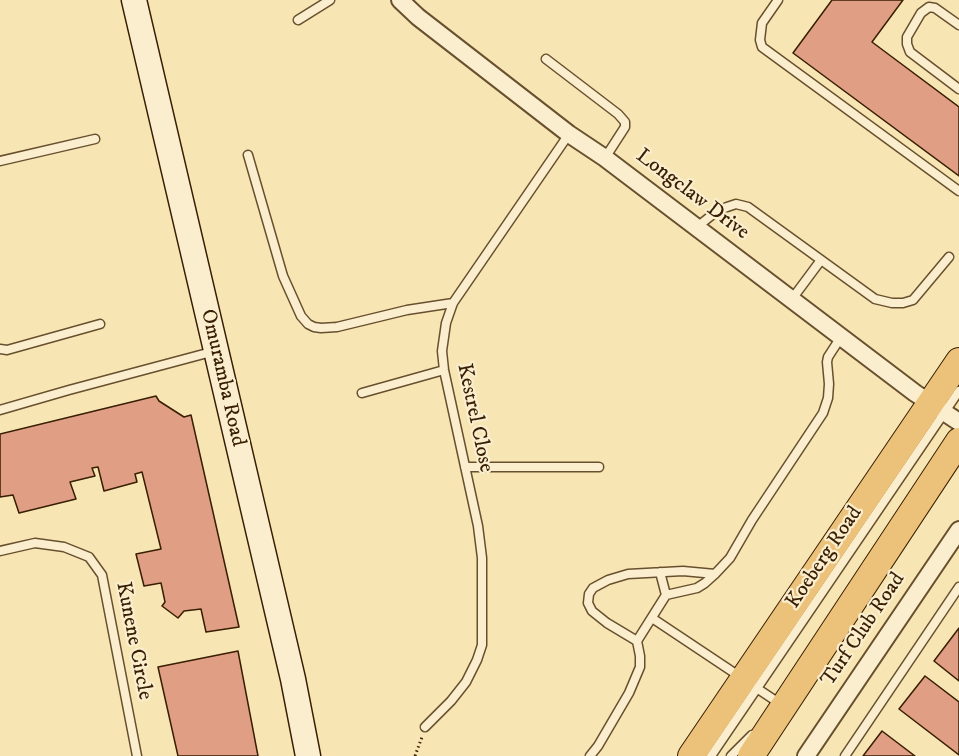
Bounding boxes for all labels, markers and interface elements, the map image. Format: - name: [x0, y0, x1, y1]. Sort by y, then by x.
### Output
- street label: Longclaw Drive: [630, 144, 754, 246]
- street label: Omuramba Road: [194, 307, 250, 449]
- street label: Kestrel Close: [450, 361, 498, 475]
- street label: Koeberg Road: [782, 502, 868, 614]
- street label: Turf Club Road: [817, 568, 911, 692]
- street label: Kunene Circle: [109, 580, 157, 702]

